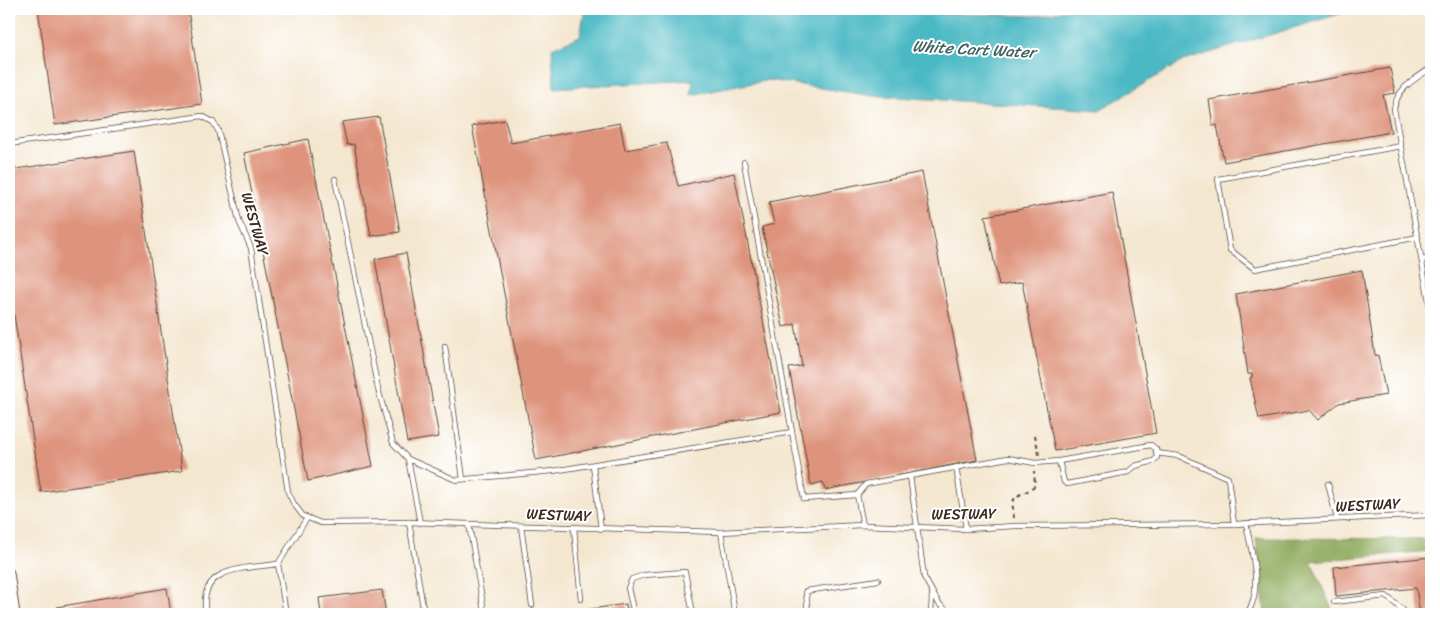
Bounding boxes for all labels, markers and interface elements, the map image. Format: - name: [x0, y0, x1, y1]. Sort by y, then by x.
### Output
- water label: White Cart Water: [912, 31, 1039, 67]
- street label: WESTWAY: [234, 189, 277, 260]
- street label: WESTWAY: [1335, 490, 1402, 520]
- street label: WESTWAY: [931, 500, 997, 528]
- street label: WESTWAY: [526, 501, 593, 529]

